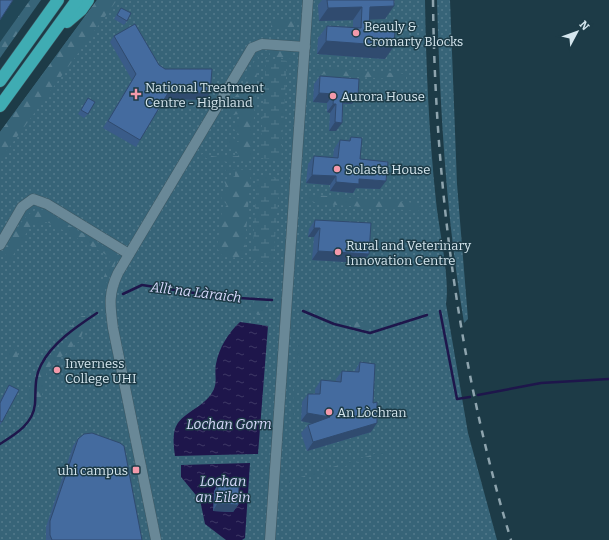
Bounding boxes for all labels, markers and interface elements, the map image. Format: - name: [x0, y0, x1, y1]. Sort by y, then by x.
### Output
- north arrow: [557, 12, 597, 52]
- text: N: [576, 18, 592, 34]
- place label: Beauly & Cromarty Blocks: [364, 19, 463, 49]
- marker: Beauly & Cromarty Blocks: [351, 28, 361, 38]
- place label: National Treatment Centre - Highland: [145, 80, 264, 110]
- marker: National Treatment Centre - Highland: [130, 88, 142, 100]
- place label: Aurora House: [341, 89, 425, 104]
- marker: Aurora House: [328, 91, 338, 101]
- place label: Solasta House: [345, 162, 430, 177]
- marker: Solasta House: [332, 164, 342, 174]
- place label: Rural and Veterinary Innovation Centre: [346, 238, 471, 268]
- marker: Rural and Veterinary Innovation Centre: [333, 247, 343, 257]
- water label: Allt na Làraich: [148, 278, 242, 307]
- place label: Inverness College UHI: [65, 356, 136, 386]
- marker: Inverness College UHI: [52, 365, 62, 375]
- place label: An Lòchran: [337, 405, 407, 420]
- marker: An Lòchran: [324, 407, 334, 417]
- water label: Lochan Gorm: [186, 416, 272, 433]
- place label: uhi campus: [57, 463, 128, 478]
- marker: uhi campus: [131, 465, 141, 475]
- water label: Lochan an Eilein: [196, 473, 251, 506]

